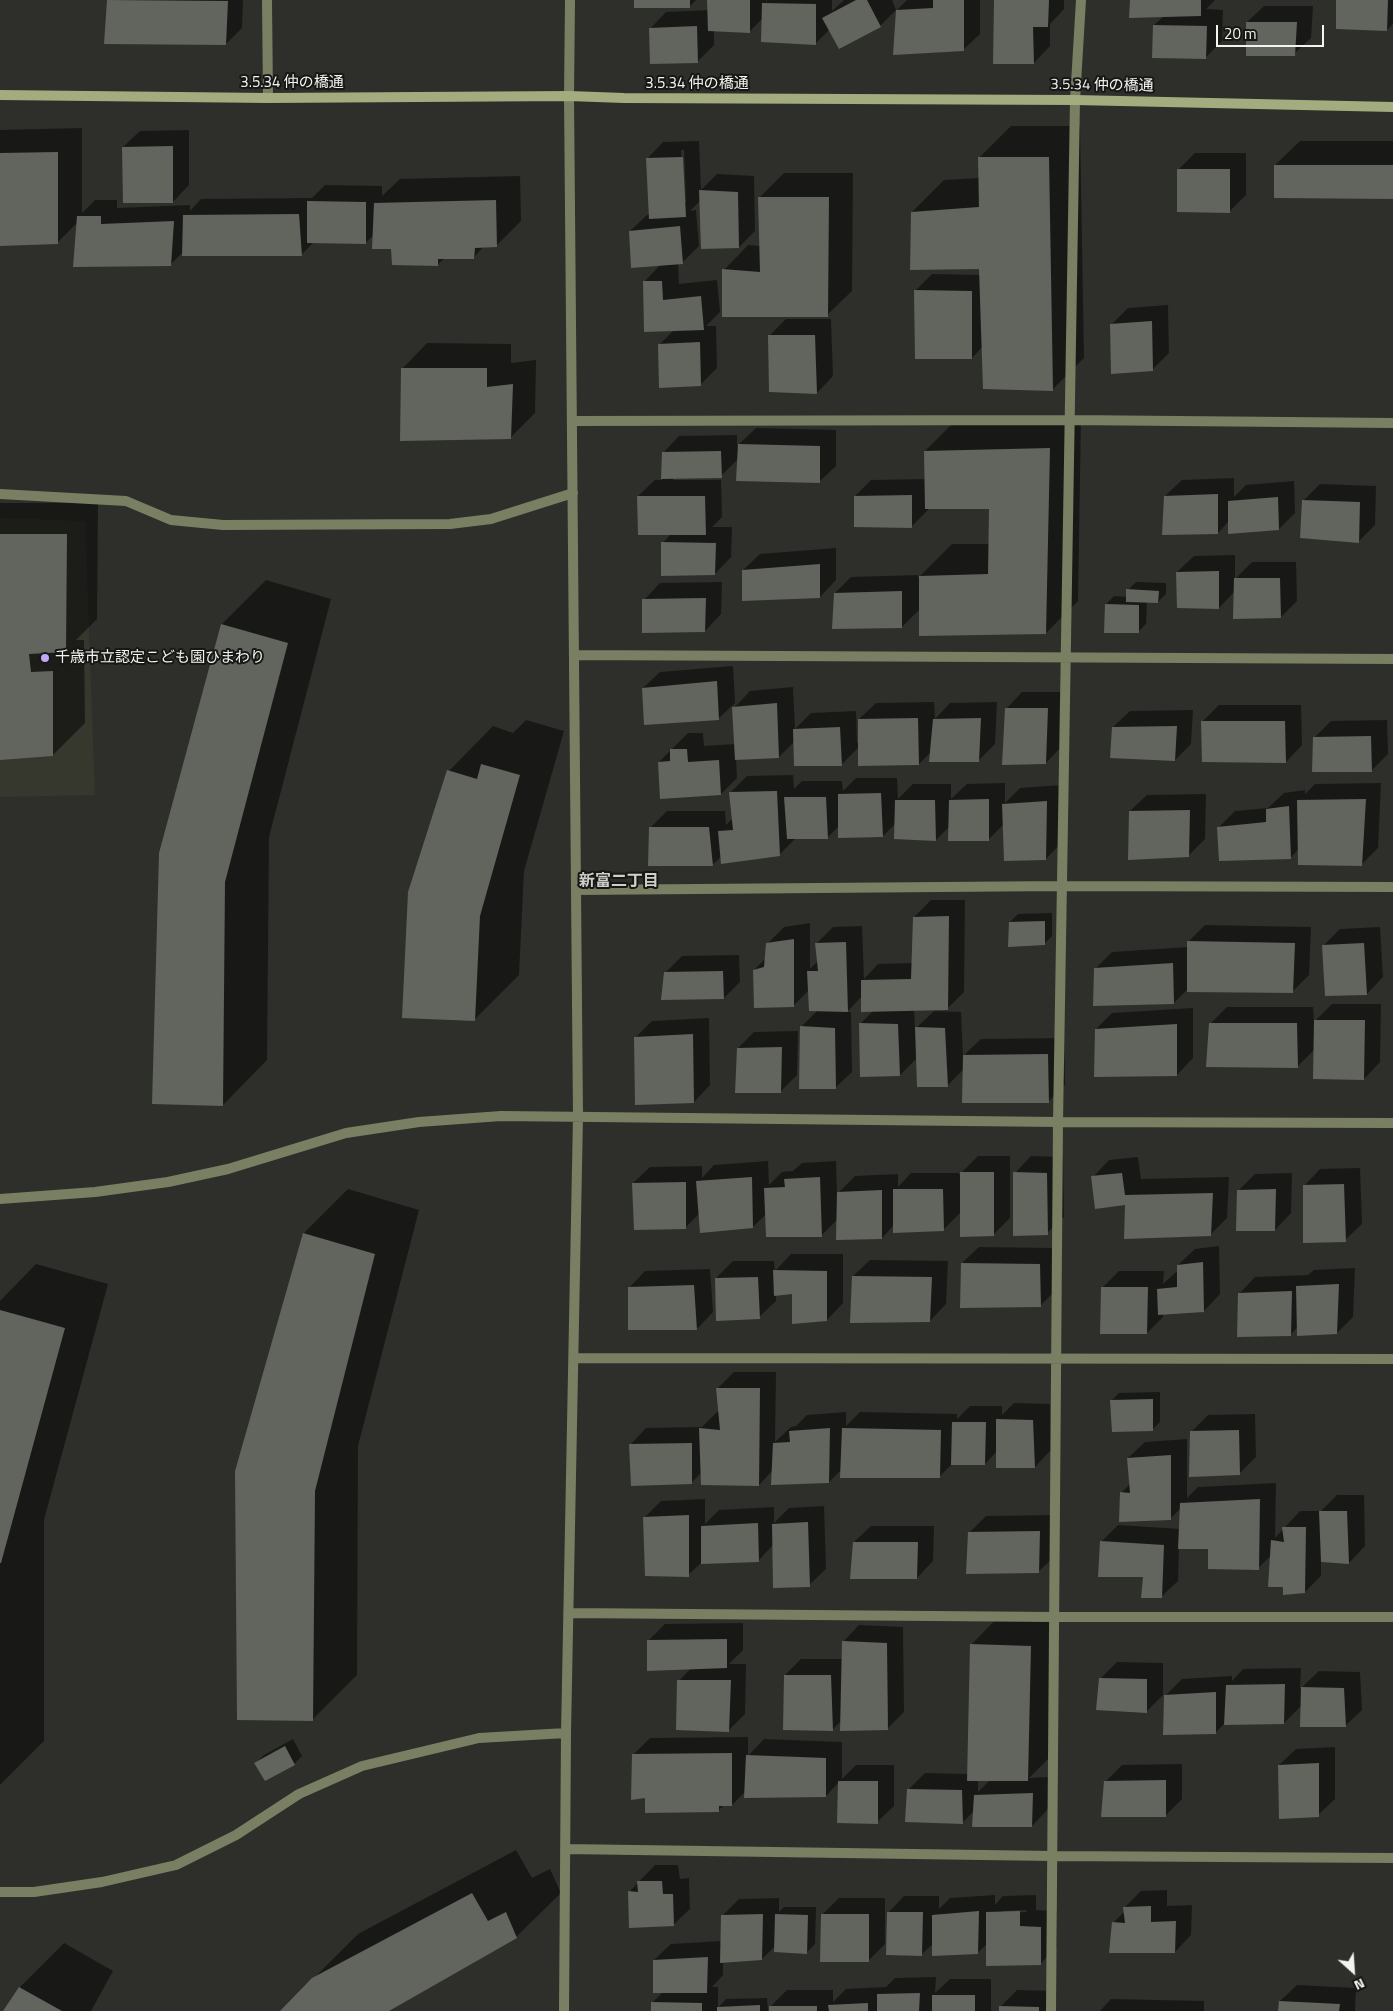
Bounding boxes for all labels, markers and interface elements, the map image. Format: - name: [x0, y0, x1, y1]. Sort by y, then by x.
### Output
- scale bar: [1218, 15, 1326, 47]
- text: 20 m: [1224, 22, 1257, 45]
- street label: 3.5.34 仲の橋通: [240, 74, 344, 92]
- street label: 3.5.34 仲の橋通: [645, 75, 749, 93]
- street label: 3.5.34 仲の橋通: [1050, 76, 1154, 96]
- place label: 千歳市立認定こども園ひまわり: [55, 649, 265, 667]
- marker: 千歳市立認定こども園ひまわり: [39, 652, 51, 664]
- district label: 新富二丁目: [579, 872, 659, 892]
- north arrow: [1328, 1946, 1378, 1996]
- text: N: [1351, 1973, 1369, 1996]

